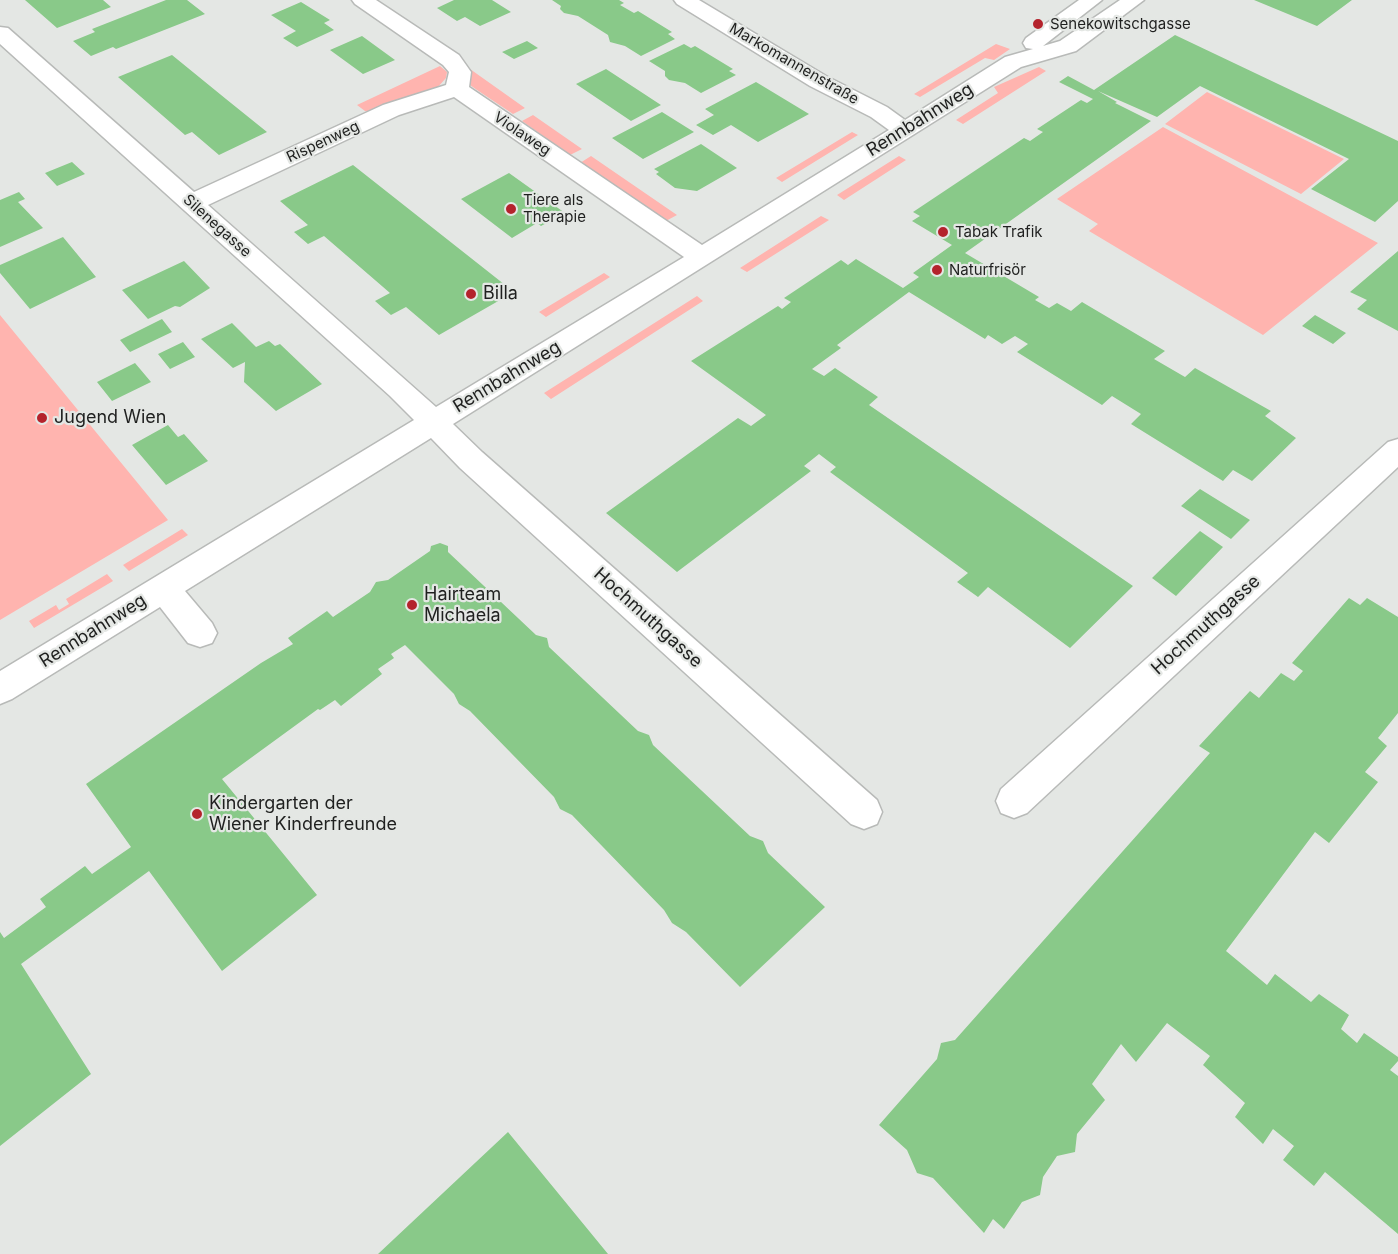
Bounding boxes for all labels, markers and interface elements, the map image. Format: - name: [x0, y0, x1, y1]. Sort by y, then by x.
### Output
- place label: Senekowitschgasse: [1050, 15, 1191, 33]
- marker: Senekowitschgasse: [1031, 17, 1045, 31]
- street label: Markomannenstraße: [726, 20, 862, 108]
- street label: Rennbahnweg: [863, 79, 977, 161]
- street label: Violaweg: [490, 108, 554, 160]
- street label: Rispenweg: [284, 117, 362, 167]
- street label: Silenegasse: [179, 191, 255, 261]
- place label: Tiere als Therapie: [523, 191, 586, 226]
- marker: Tiere als Therapie: [504, 202, 518, 216]
- place label: Tabak Trafik: [955, 223, 1043, 241]
- marker: Tabak Trafik: [936, 225, 950, 239]
- place label: Naturfrisör: [949, 261, 1026, 279]
- marker: Naturfrisör: [930, 263, 944, 277]
- place label: Billa: [483, 283, 518, 305]
- marker: Billa: [464, 287, 478, 301]
- street label: Rennbahnweg: [449, 336, 565, 418]
- place label: Jugend Wien: [54, 407, 166, 429]
- marker: Jugend Wien: [35, 411, 49, 425]
- street label: Hochmuthgasse: [589, 564, 707, 672]
- street label: Hochmuthgasse: [1147, 571, 1265, 679]
- place label: Hairteam Michaela: [424, 584, 501, 626]
- street label: Rennbahnweg: [36, 590, 150, 672]
- marker: Hairteam Michaela: [405, 598, 419, 612]
- place label: Kindergarten der Wiener Kinderfreunde: [209, 793, 397, 836]
- marker: Kindergarten der Wiener Kinderfreunde: [190, 807, 204, 821]

